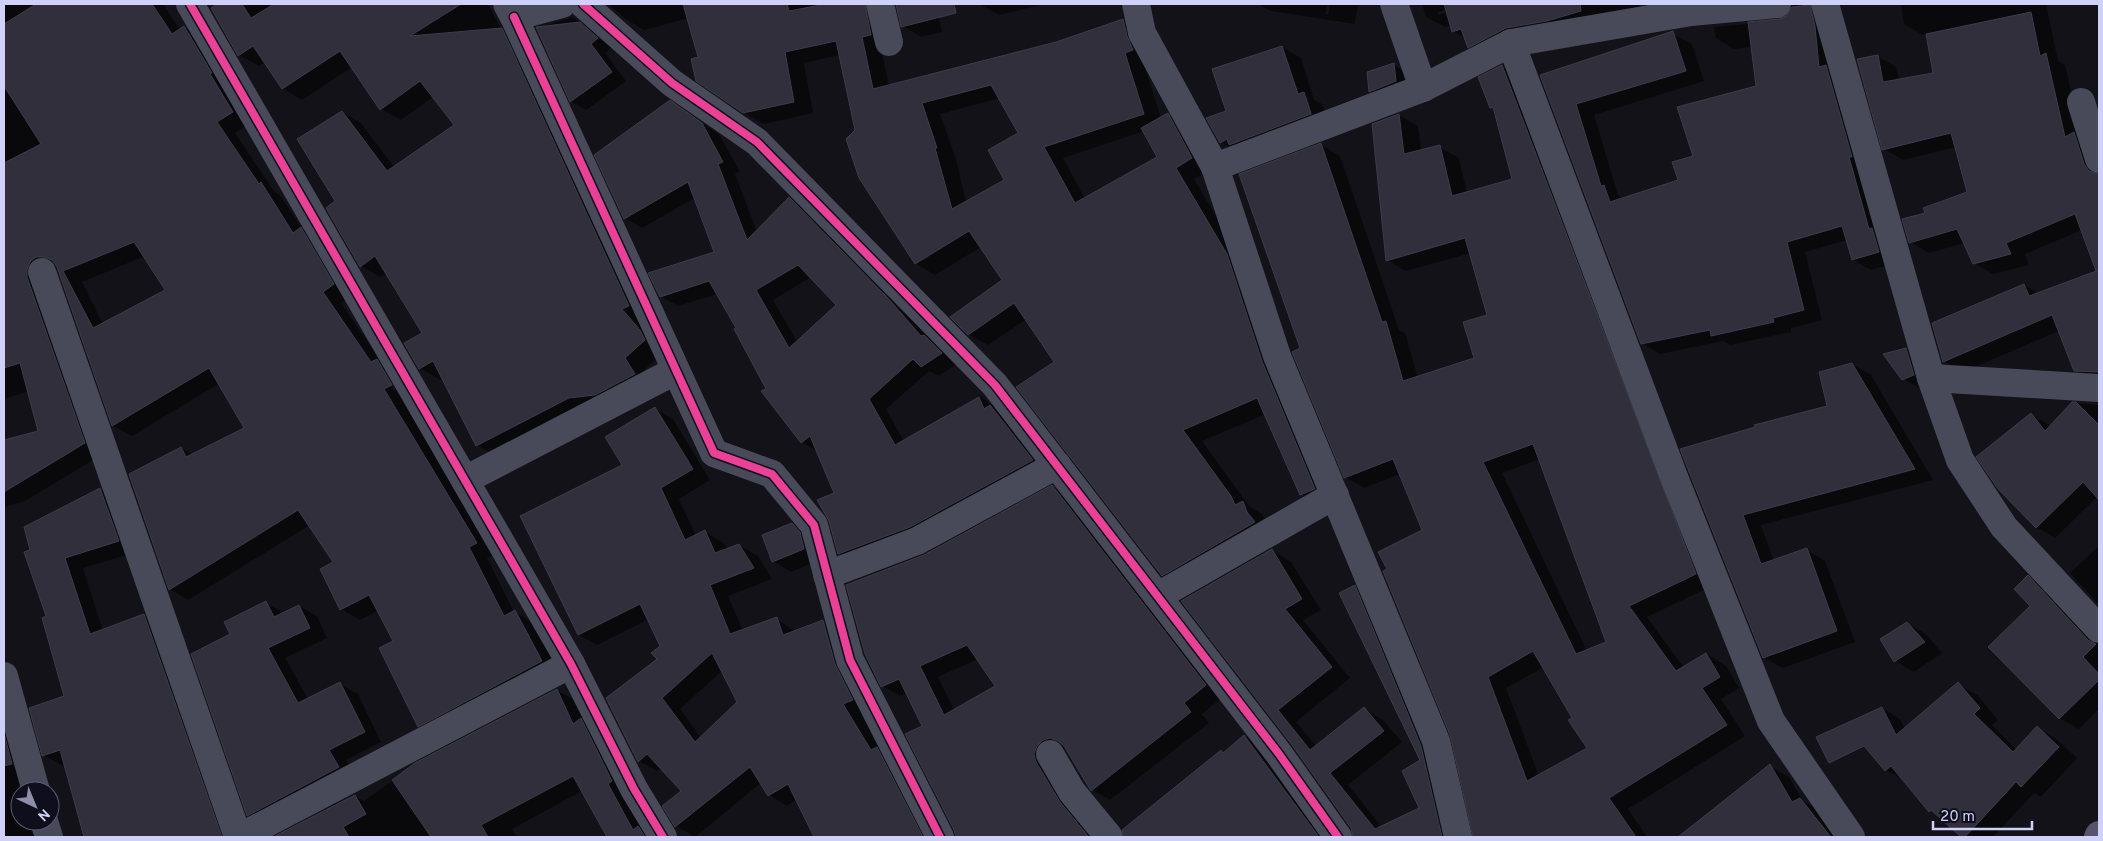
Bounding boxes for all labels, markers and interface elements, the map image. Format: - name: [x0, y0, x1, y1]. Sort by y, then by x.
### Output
- north arrow: [10, 781, 60, 831]
- scale bar: [1933, 798, 2032, 830]
- text: N: [33, 805, 53, 824]
- text: 20 m: [1940, 808, 1975, 827]

